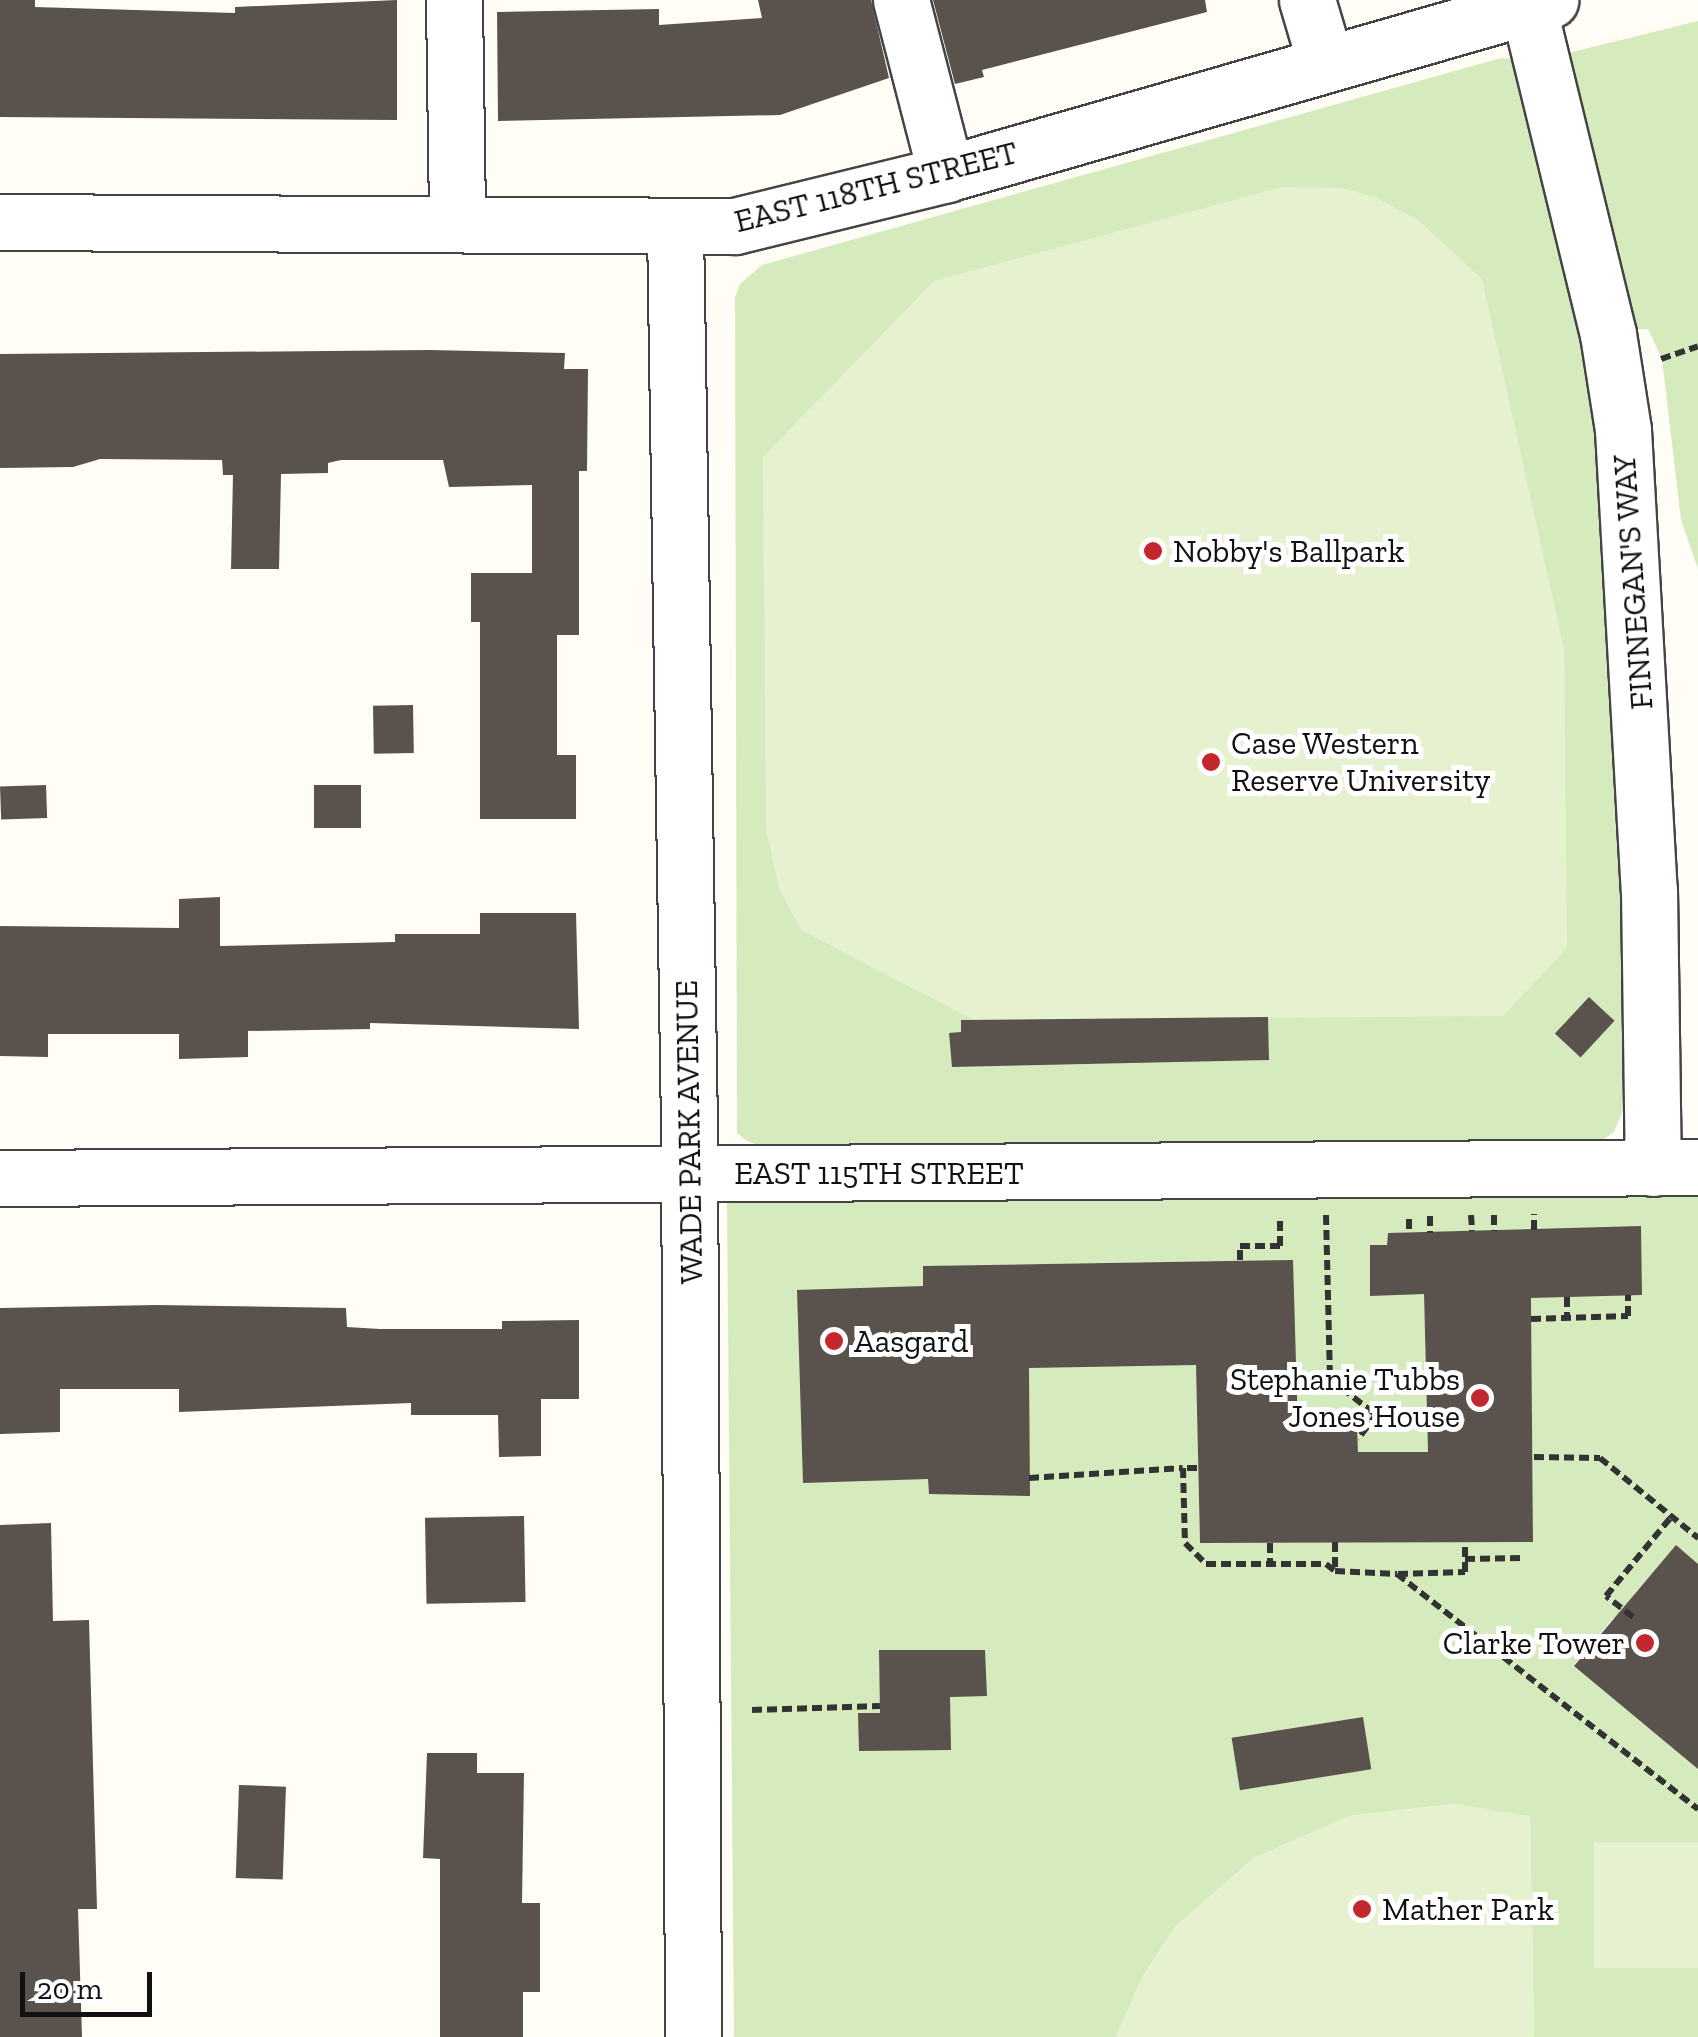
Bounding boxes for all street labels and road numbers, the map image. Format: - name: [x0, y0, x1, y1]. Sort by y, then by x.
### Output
- street label: EAST 118TH STREET: [730, 133, 1022, 241]
- street label: FINNEGAN'S WAY: [1605, 453, 1661, 711]
- street label: WADE PARK AVENUE: [667, 979, 711, 1285]
- street label: EAST 115TH STREET: [734, 1154, 1024, 1192]

